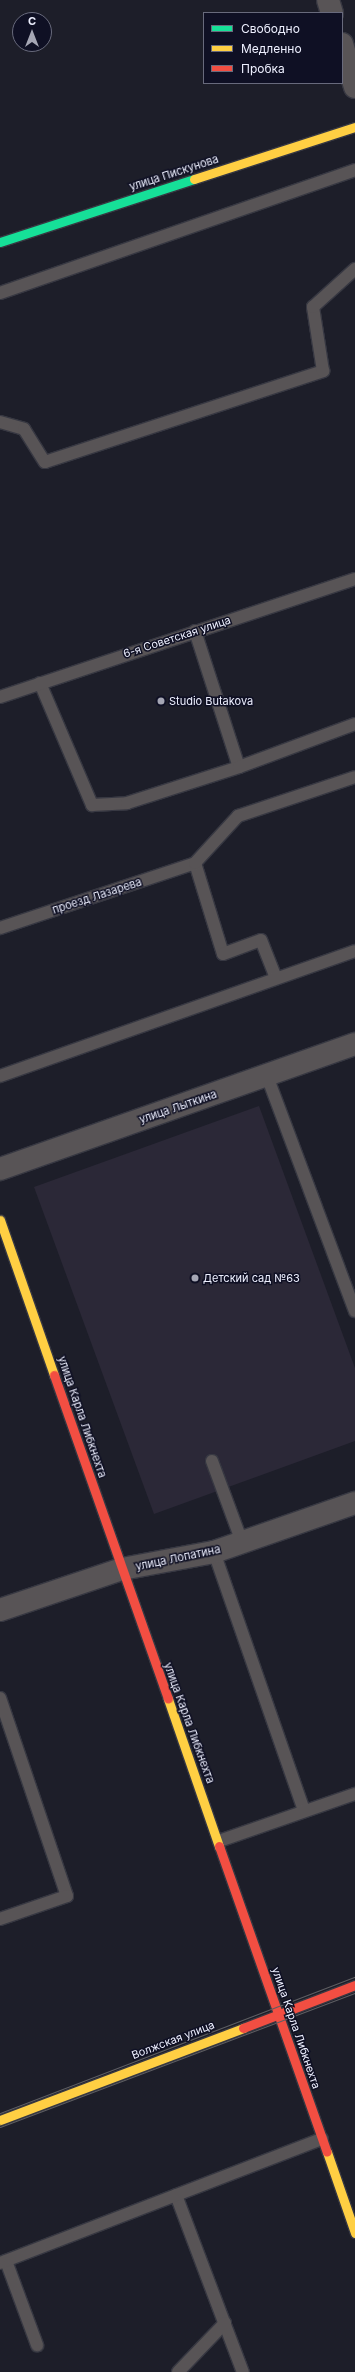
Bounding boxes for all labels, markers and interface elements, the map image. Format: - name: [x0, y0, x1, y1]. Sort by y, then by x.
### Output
- north arrow: [12, 12, 52, 52]
- legend: [203, 12, 343, 84]
- text: С: [28, 14, 36, 28]
- text: Свободно: [241, 21, 300, 36]
- text: Медленно: [241, 41, 302, 56]
- text: Пробка: [241, 61, 285, 76]
- street label: улица Пискунова: [128, 152, 220, 194]
- street label: 6-я Советская улица: [122, 613, 232, 661]
- place label: Studio Butakova: [169, 694, 253, 708]
- marker: Studio Butakova: [156, 696, 166, 706]
- street label: проезд Лазарева: [51, 875, 143, 917]
- street label: улица Лыткина: [137, 1088, 219, 1126]
- place label: Детский сад №63: [203, 1271, 300, 1285]
- marker: Детский сад №63: [190, 1273, 200, 1283]
- street label: улица Карла Либкнехта: [55, 1355, 109, 1479]
- street label: улица Лопатина: [134, 1543, 222, 1573]
- street label: улица Карла Либкнехта: [161, 1661, 217, 1785]
- street label: улица Карла Либкнехта: [269, 1966, 323, 2090]
- street label: Волжская улица: [130, 2018, 216, 2062]

